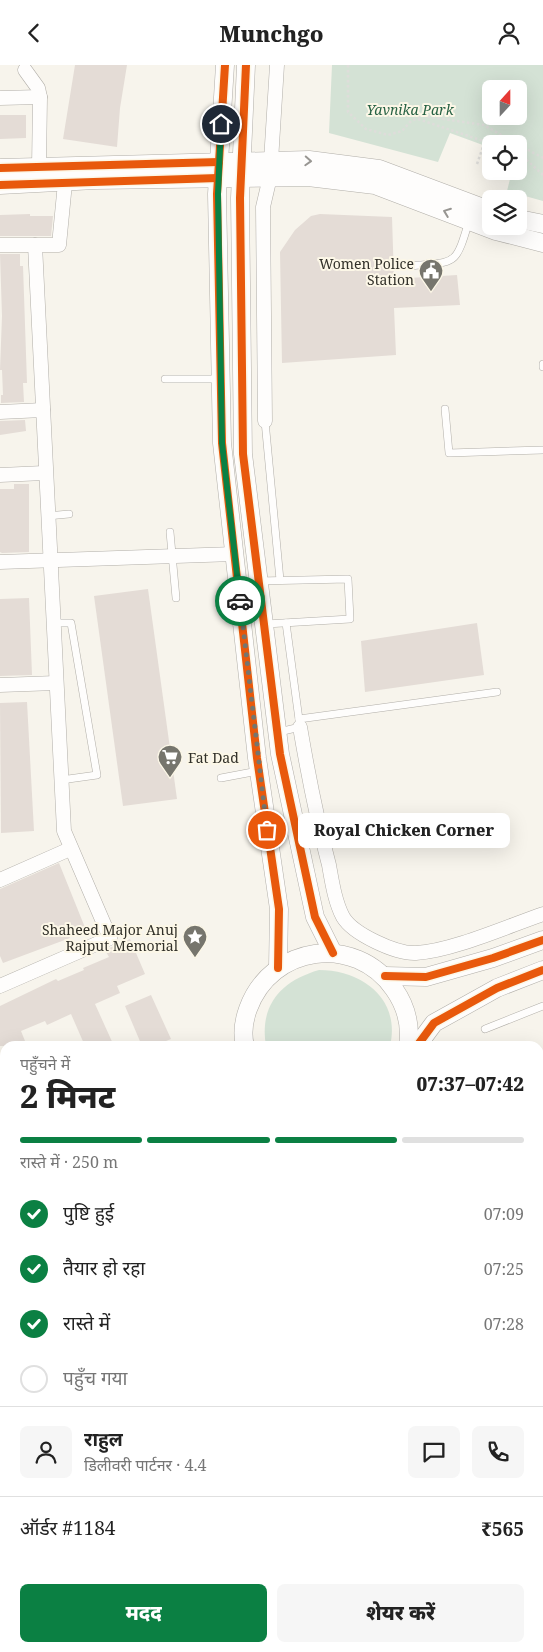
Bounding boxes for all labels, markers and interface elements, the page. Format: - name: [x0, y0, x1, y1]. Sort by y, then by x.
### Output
- text: Munchgo: [219, 18, 324, 48]
- icon: back: [20, 19, 48, 47]
- icon: person: [495, 19, 523, 47]
- north arrow: [482, 80, 528, 125]
- map controls: [482, 80, 527, 235]
- park label: Yavnika Park: [366, 100, 455, 119]
- pin: [200, 103, 242, 145]
- icon: home: [207, 110, 235, 138]
- button: locate: [482, 135, 527, 180]
- one-way arrow: [305, 155, 313, 166]
- button: layers: [482, 190, 527, 235]
- one-way arrow: [443, 207, 452, 218]
- place label: Women Police Station: [319, 254, 414, 289]
- public building icon: Women Police Station: [418, 258, 444, 292]
- courier: [215, 576, 265, 626]
- icon: car: [226, 587, 254, 615]
- supermarket icon: Fat Dad: [157, 744, 183, 778]
- place label: Fat Dad: [188, 748, 239, 767]
- pin: [246, 809, 288, 851]
- callout: Royal Chicken Corner: [297, 813, 510, 847]
- icon: bag: [253, 816, 281, 844]
- text: Royal Chicken Corner: [314, 819, 494, 841]
- place label: Shaheed Major Anuj Rajput Memorial: [42, 920, 179, 955]
- place icon: Shaheed Major Anuj Rajput Memorial: [182, 924, 208, 958]
- text: पहुँचने में: [20, 1053, 70, 1075]
- text: 07:37–07:42: [416, 1071, 524, 1097]
- text: 2 मिनट: [20, 1074, 115, 1117]
- text: रास्ते में · 250 m: [20, 1151, 118, 1173]
- icon: check: [20, 1200, 48, 1228]
- text: पुष्टि हुई: [63, 1200, 114, 1226]
- text: 07:09: [484, 1203, 524, 1225]
- icon: check: [20, 1255, 48, 1283]
- text: तैयार हो रहा: [63, 1255, 145, 1281]
- text: 07:25: [484, 1258, 524, 1280]
- icon: check: [20, 1310, 48, 1338]
- text: रास्ते में: [63, 1310, 110, 1336]
- text: 07:28: [484, 1313, 524, 1335]
- text: पहुँच गया: [63, 1365, 128, 1391]
- button: person: [20, 1426, 72, 1478]
- text: राहुल: [84, 1426, 123, 1452]
- button: chat: [408, 1426, 460, 1478]
- button: phone: [472, 1426, 524, 1478]
- text: डिलीवरी पार्टनर · 4.4: [84, 1454, 206, 1476]
- text: ऑर्डर #1184: [20, 1515, 115, 1541]
- text: ₹565: [481, 1516, 524, 1542]
- button: मदद: [20, 1584, 267, 1642]
- button: शेयर करें: [277, 1584, 524, 1642]

